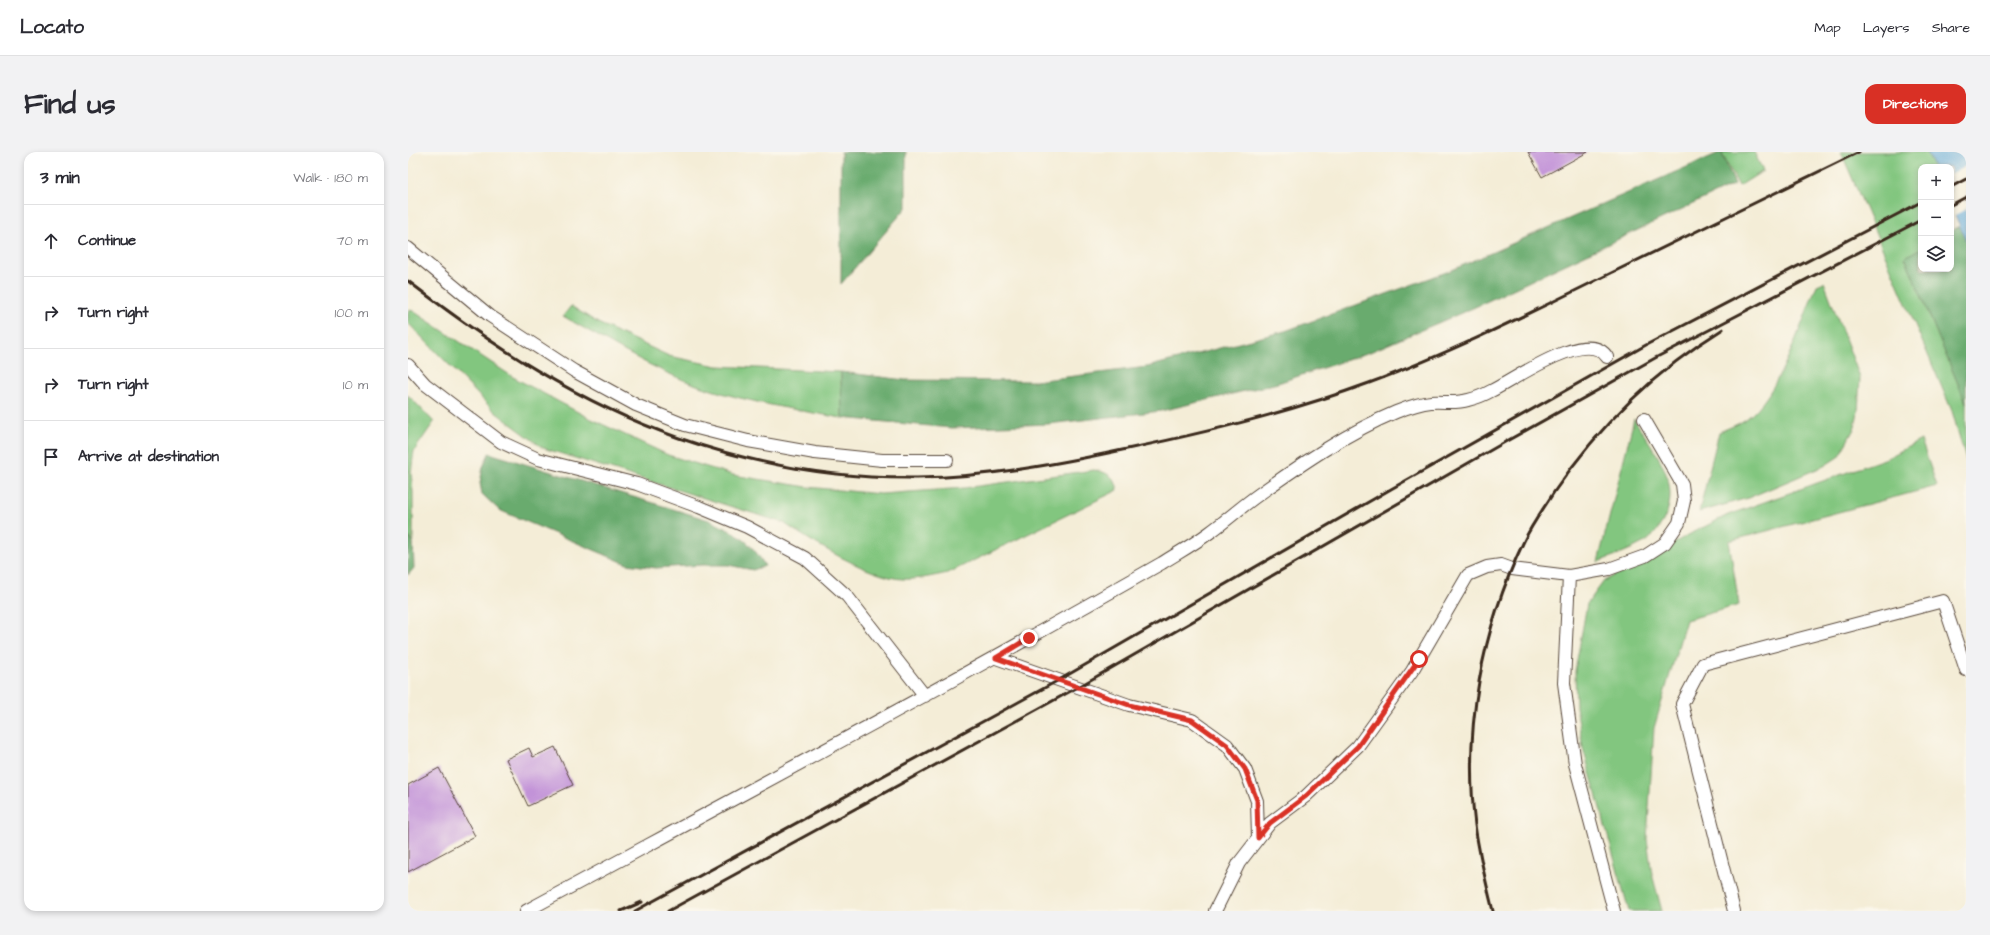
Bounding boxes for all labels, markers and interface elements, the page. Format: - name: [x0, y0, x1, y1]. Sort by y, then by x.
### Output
- text: Locato: [20, 14, 84, 41]
- text: Map: [1814, 18, 1841, 38]
- text: Layers: [1863, 18, 1910, 38]
- text: Share: [1932, 18, 1970, 38]
- button: Directions: [1865, 84, 1966, 124]
- text: Find us: [24, 85, 115, 124]
- map controls: [1918, 164, 1954, 272]
- button: +: [1918, 164, 1954, 200]
- text: 3 min: [40, 166, 80, 190]
- text: Walk · 180 m: [293, 169, 368, 187]
- button: −: [1918, 200, 1954, 236]
- icon: ahead: [40, 230, 62, 252]
- text: Continue: [78, 230, 136, 251]
- text: 70 m: [336, 232, 368, 250]
- button: layers: [1918, 236, 1954, 272]
- icon: right: [40, 302, 62, 324]
- text: Turn right: [78, 302, 149, 323]
- text: 100 m: [335, 304, 368, 322]
- icon: right: [40, 374, 62, 396]
- text: Turn right: [78, 374, 149, 395]
- text: 10 m: [343, 376, 368, 394]
- icon: arrive: [40, 446, 62, 468]
- text: Arrive at destination: [78, 446, 219, 467]
- route end: [1020, 629, 1038, 647]
- route start: [1410, 650, 1428, 668]

